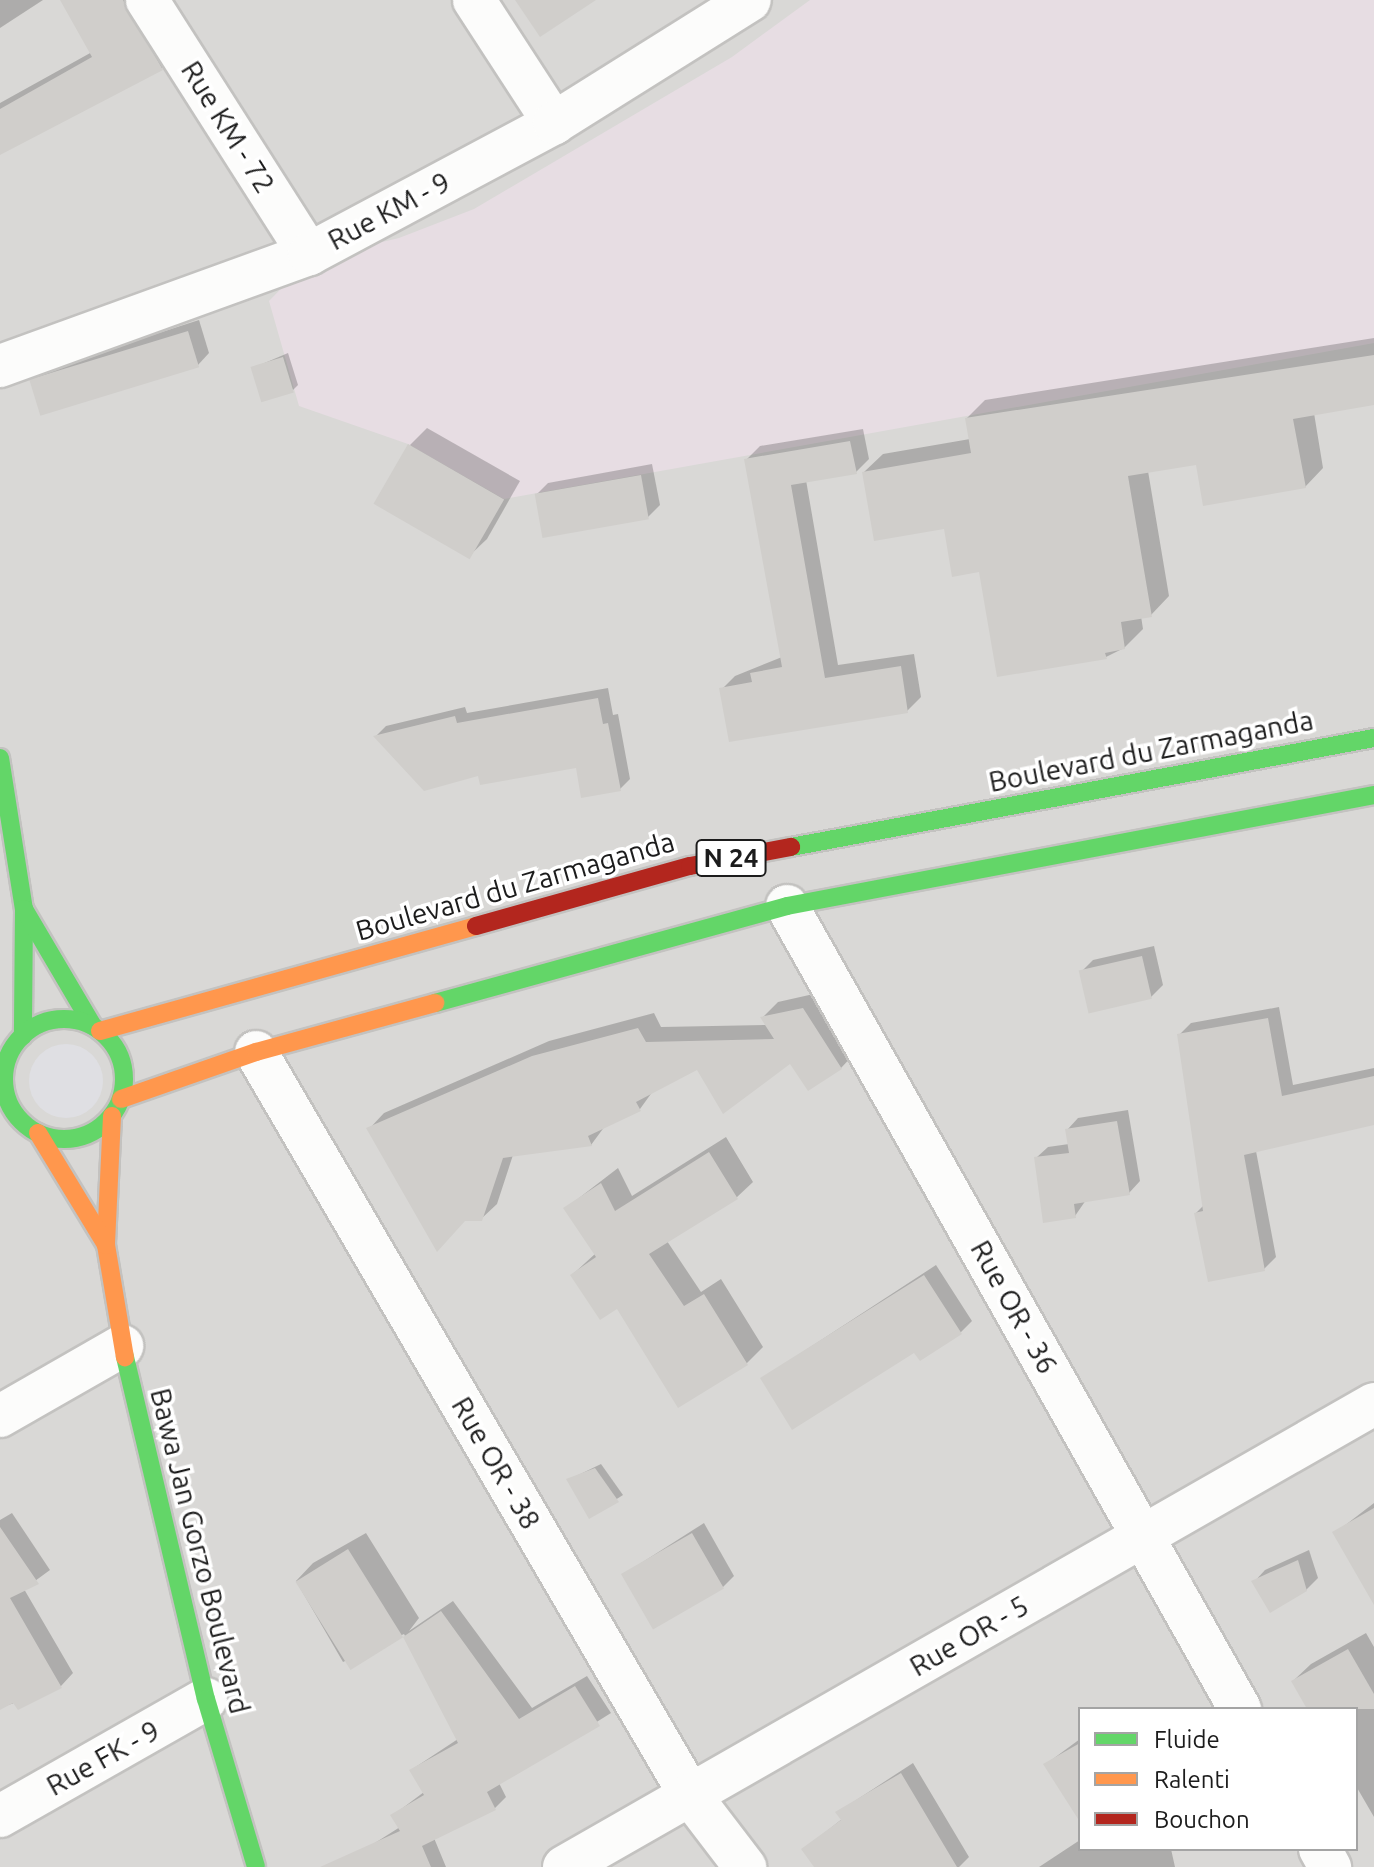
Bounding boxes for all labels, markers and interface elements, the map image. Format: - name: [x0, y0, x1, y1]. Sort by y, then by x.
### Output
- street label: Rue KM - 72: [174, 55, 282, 199]
- street label: Rue KM - 9: [322, 165, 456, 257]
- street label: Boulevard du Zarmaganda: [986, 703, 1316, 799]
- street label: Boulevard du Zarmaganda: [352, 824, 678, 948]
- road number: N 24: [695, 836, 767, 880]
- street label: Rue OR - 36: [964, 1235, 1064, 1379]
- street label: Bawa Jan Gorzo Boulevard: [143, 1385, 257, 1717]
- street label: Rue OR - 38: [445, 1391, 547, 1535]
- street label: Rue OR - 5: [904, 1589, 1034, 1683]
- legend: [1078, 1707, 1358, 1851]
- street label: Rue FK - 9: [41, 1713, 165, 1803]
- text: Fluide: [1154, 1726, 1220, 1753]
- text: Ralenti: [1154, 1766, 1230, 1793]
- text: Bouchon: [1154, 1806, 1250, 1833]

